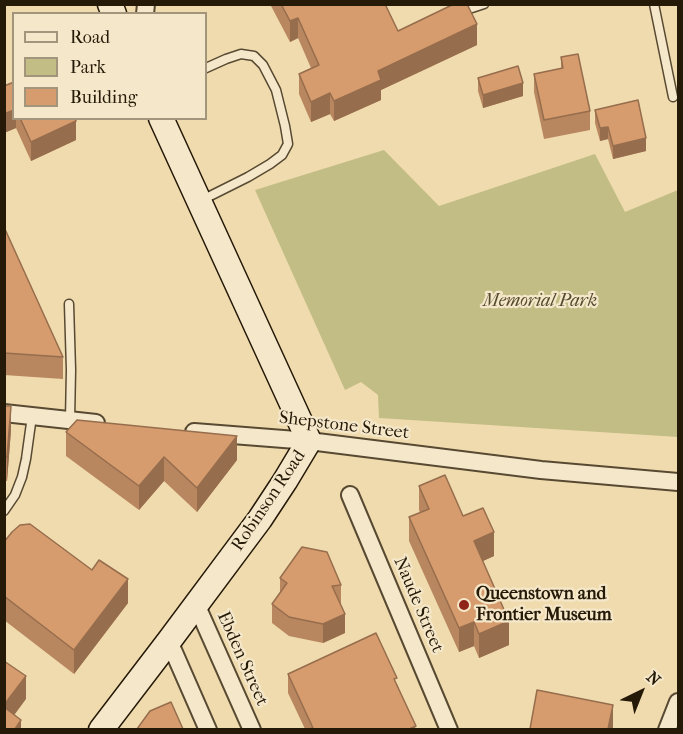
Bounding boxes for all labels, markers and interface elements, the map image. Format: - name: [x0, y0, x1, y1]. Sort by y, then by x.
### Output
- legend: [12, 12, 207, 120]
- text: Road: [70, 27, 110, 48]
- text: Park: [70, 57, 106, 78]
- text: Building: [70, 87, 137, 108]
- park label: Memorial Park: [483, 291, 597, 313]
- street label: Shepstone Street: [278, 407, 410, 445]
- street label: Robinson Road: [227, 446, 311, 556]
- street label: Naude Street: [388, 554, 448, 656]
- place label: Queenstown and Frontier Museum: [476, 584, 612, 626]
- marker: Queenstown and Frontier Museum: [457, 598, 471, 612]
- street label: Ebden Street: [212, 609, 272, 709]
- north arrow: [611, 662, 671, 722]
- text: N: [643, 667, 665, 690]

